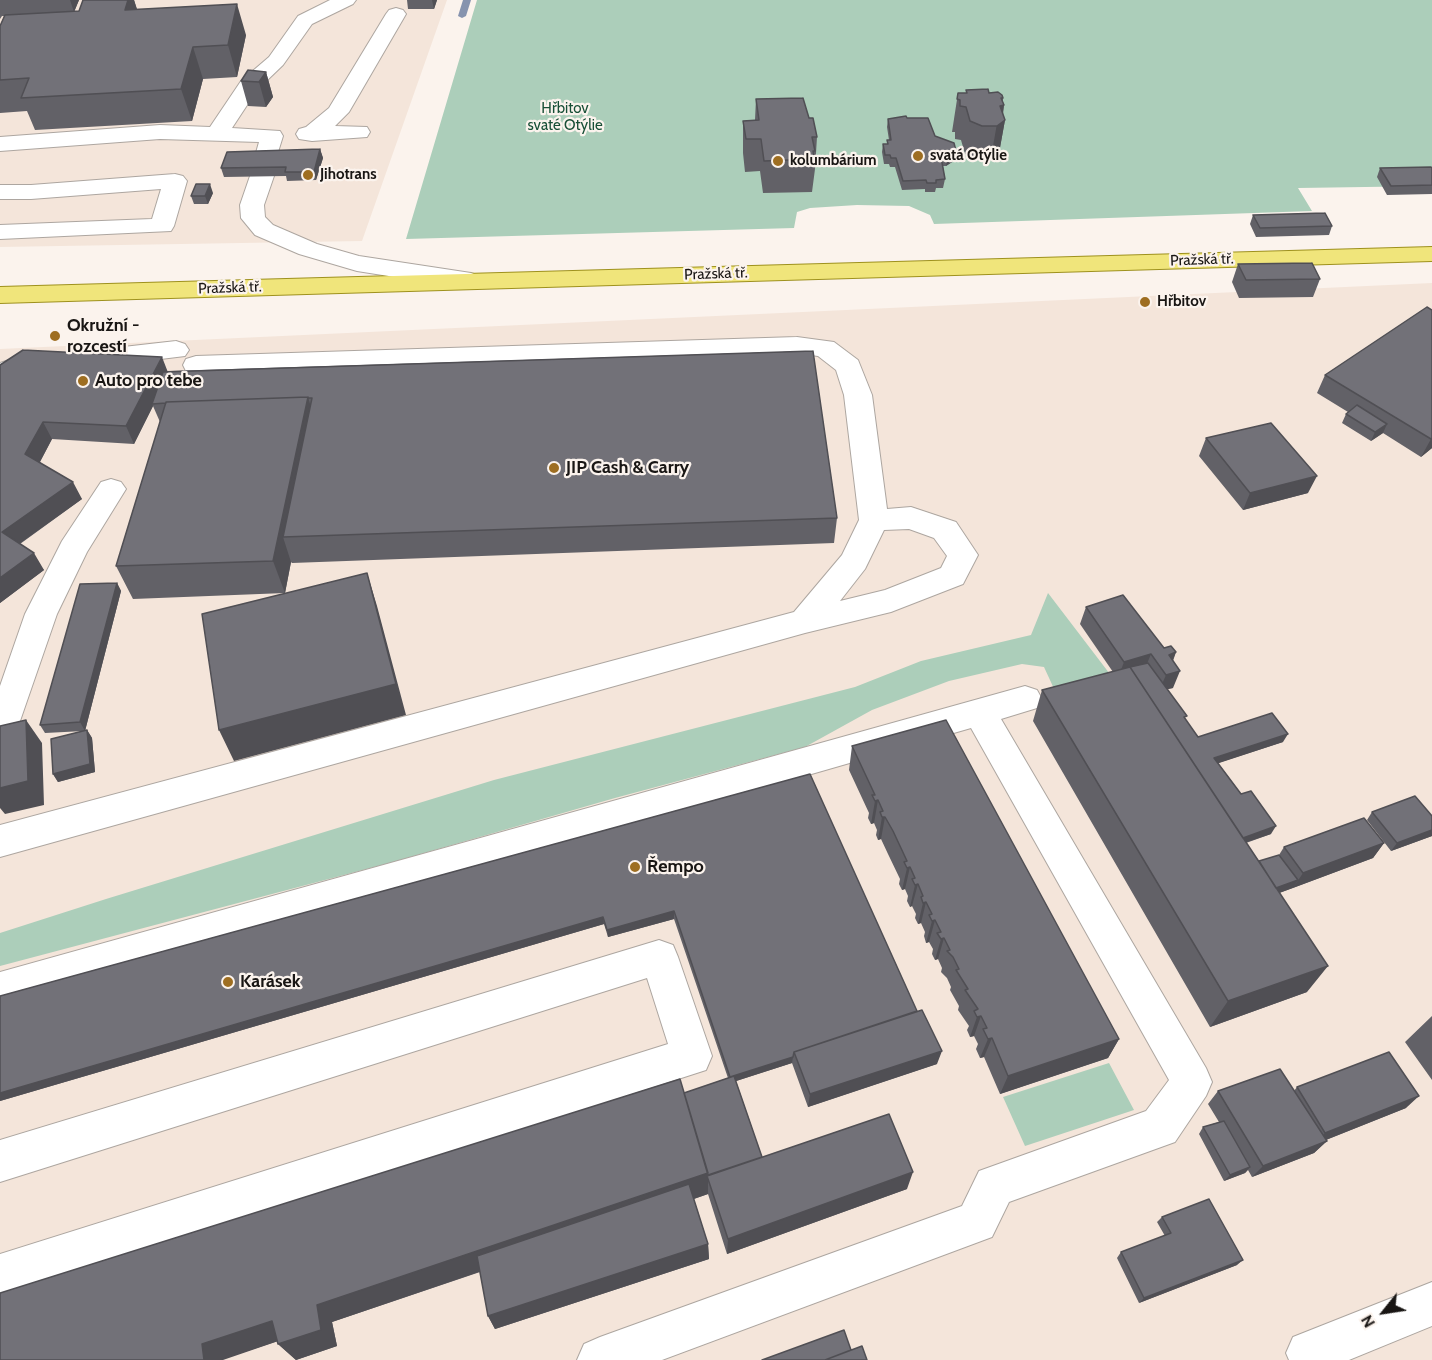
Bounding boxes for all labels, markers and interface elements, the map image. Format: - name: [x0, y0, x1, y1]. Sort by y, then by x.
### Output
- park label: Hřbitov svaté Otýlie: [527, 100, 603, 135]
- place label: svatá Otýlie: [930, 147, 1007, 165]
- marker: svatá Otýlie: [911, 149, 925, 163]
- place label: kolumbárium: [790, 152, 877, 170]
- marker: kolumbárium: [771, 154, 785, 168]
- place label: Jihotrans: [320, 166, 377, 184]
- marker: Jihotrans: [301, 168, 315, 182]
- street label: Pražská tř.: [1170, 250, 1234, 270]
- street label: Pražská tř.: [684, 264, 748, 284]
- street label: Pražská tř.: [198, 278, 262, 298]
- place label: Hřbitov: [1157, 293, 1206, 311]
- marker: Hřbitov: [1138, 295, 1152, 309]
- place label: Okružní - rozcestí: [67, 315, 139, 358]
- marker: Okružní - rozcestí: [48, 329, 62, 343]
- place label: Auto pro tebe: [95, 370, 202, 392]
- marker: Auto pro tebe: [76, 374, 90, 388]
- place label: JIP Cash & Carry: [566, 457, 689, 479]
- marker: JIP Cash & Carry: [547, 461, 561, 475]
- place label: Řempo: [647, 856, 704, 878]
- marker: Řempo: [628, 860, 642, 874]
- place label: Karásek: [240, 971, 301, 993]
- marker: Karásek: [221, 975, 235, 989]
- north arrow: [1354, 1282, 1414, 1342]
- text: N: [1357, 1312, 1379, 1331]

